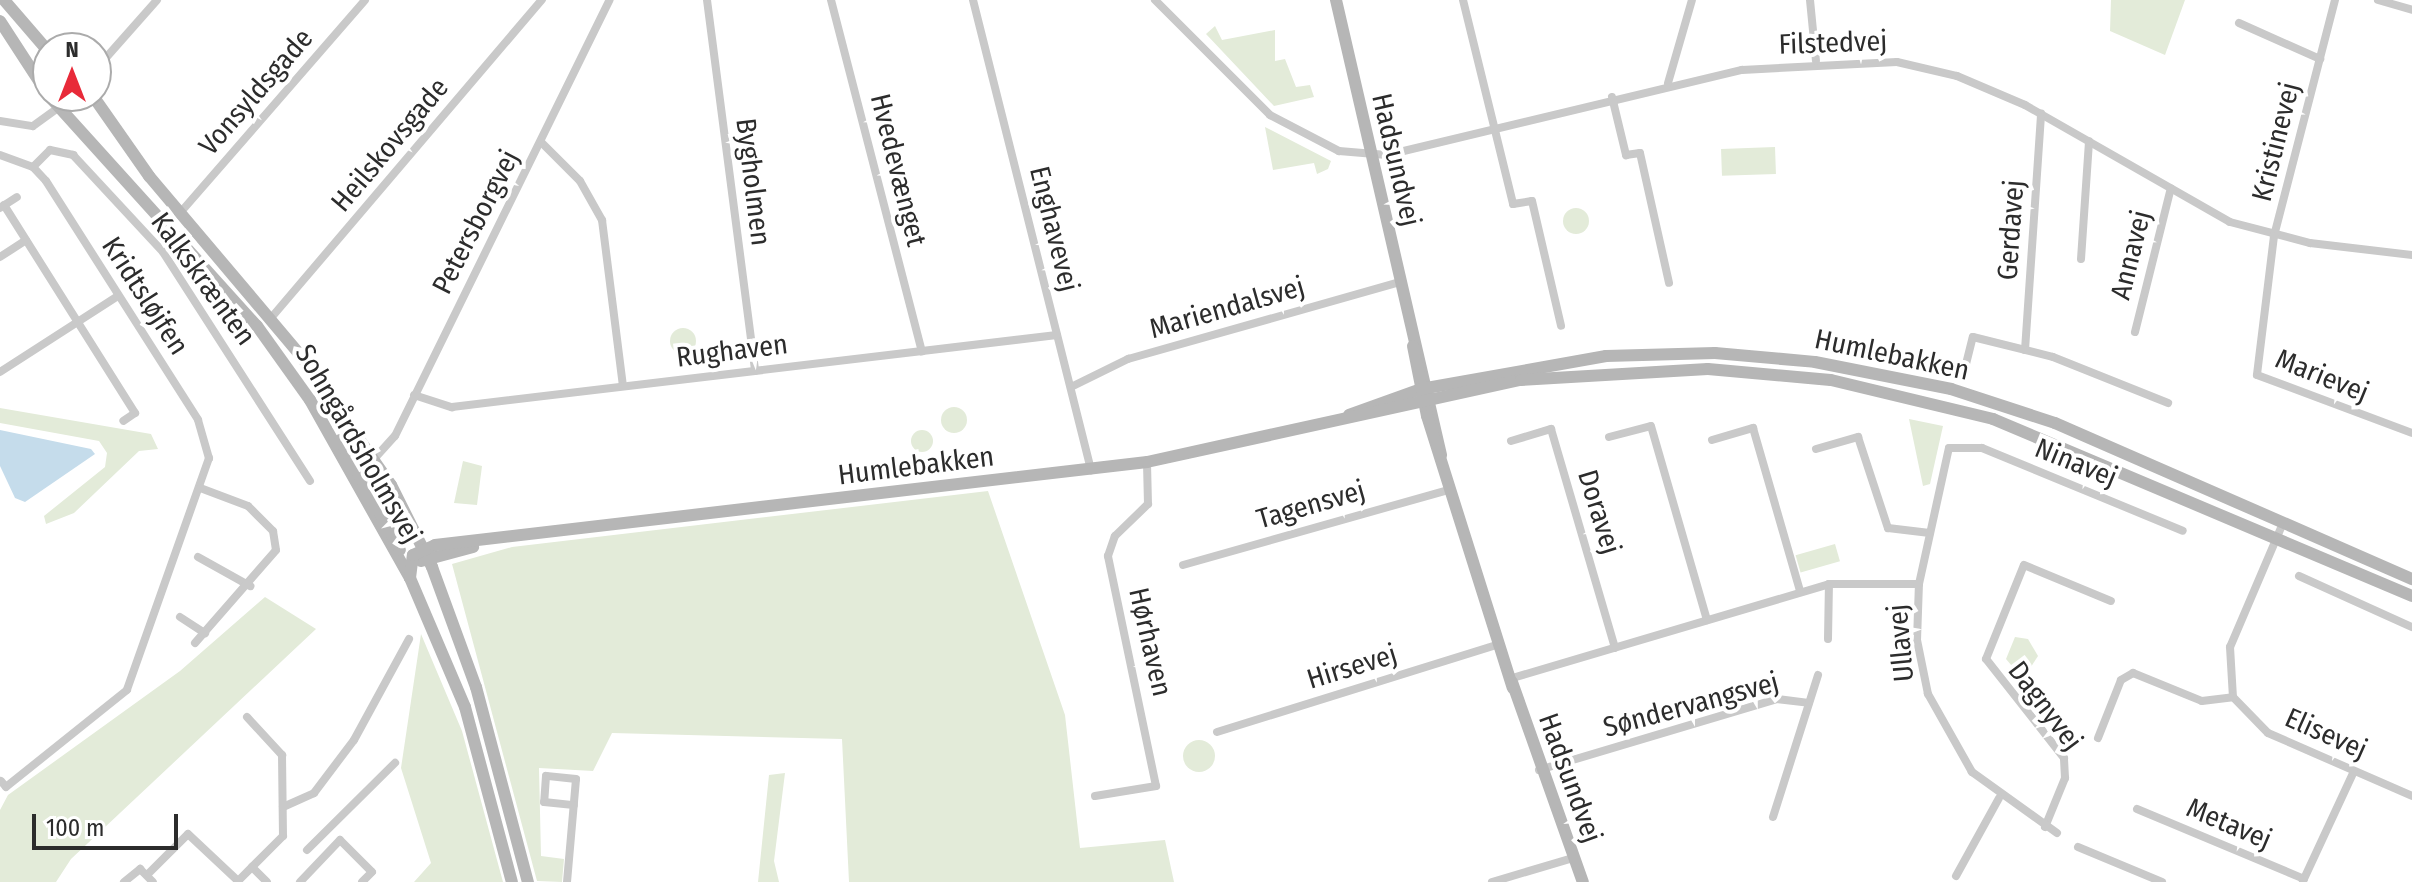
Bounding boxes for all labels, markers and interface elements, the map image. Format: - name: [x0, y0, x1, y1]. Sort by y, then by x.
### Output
- street label: Vonsyldsgade: [192, 22, 320, 162]
- street label: Filstedvej: [1778, 24, 1888, 62]
- north arrow: [32, 32, 112, 112]
- text: N: [65, 36, 79, 63]
- street label: Heilskovsgade: [324, 71, 456, 219]
- street label: Kristinevej: [2245, 79, 2307, 205]
- street label: Hvedevænget: [863, 90, 933, 250]
- street label: Hadsundvej: [1364, 90, 1428, 230]
- street label: Bygholmen: [729, 116, 777, 248]
- street label: Petersborgvej: [425, 144, 527, 300]
- street label: Enghavevej: [1022, 163, 1086, 295]
- street label: Gerdavej: [1991, 179, 2031, 281]
- street label: Kalkskrænten: [144, 206, 262, 352]
- street label: Annavej: [2104, 207, 2158, 303]
- street label: Kridtsløjfen: [95, 231, 195, 361]
- street label: Mariendalsvej: [1146, 270, 1308, 346]
- street label: Humlebakken: [1812, 322, 1972, 388]
- street label: Rughaven: [674, 327, 790, 375]
- street label: Sohngårdsholmsvej: [288, 339, 428, 549]
- street label: Marievej: [2271, 342, 2373, 410]
- street label: Ninavej: [2030, 431, 2122, 495]
- street label: Humlebakken: [836, 440, 996, 492]
- street label: Doravej: [1570, 466, 1628, 558]
- street label: Tagensvej: [1253, 474, 1369, 536]
- street label: Hørhaven: [1121, 584, 1179, 700]
- street label: Ullavej: [1881, 603, 1921, 683]
- street label: Hirsevej: [1303, 637, 1401, 697]
- street label: Dagnyvej: [2001, 655, 2089, 757]
- street label: Søndervangsvej: [1600, 665, 1782, 745]
- street label: Elisevej: [2280, 701, 2372, 767]
- street label: Hadsundvej: [1531, 709, 1609, 847]
- street label: Metavej: [2181, 791, 2277, 857]
- scale bar: [36, 798, 182, 848]
- text: 100 m: [46, 814, 104, 842]

